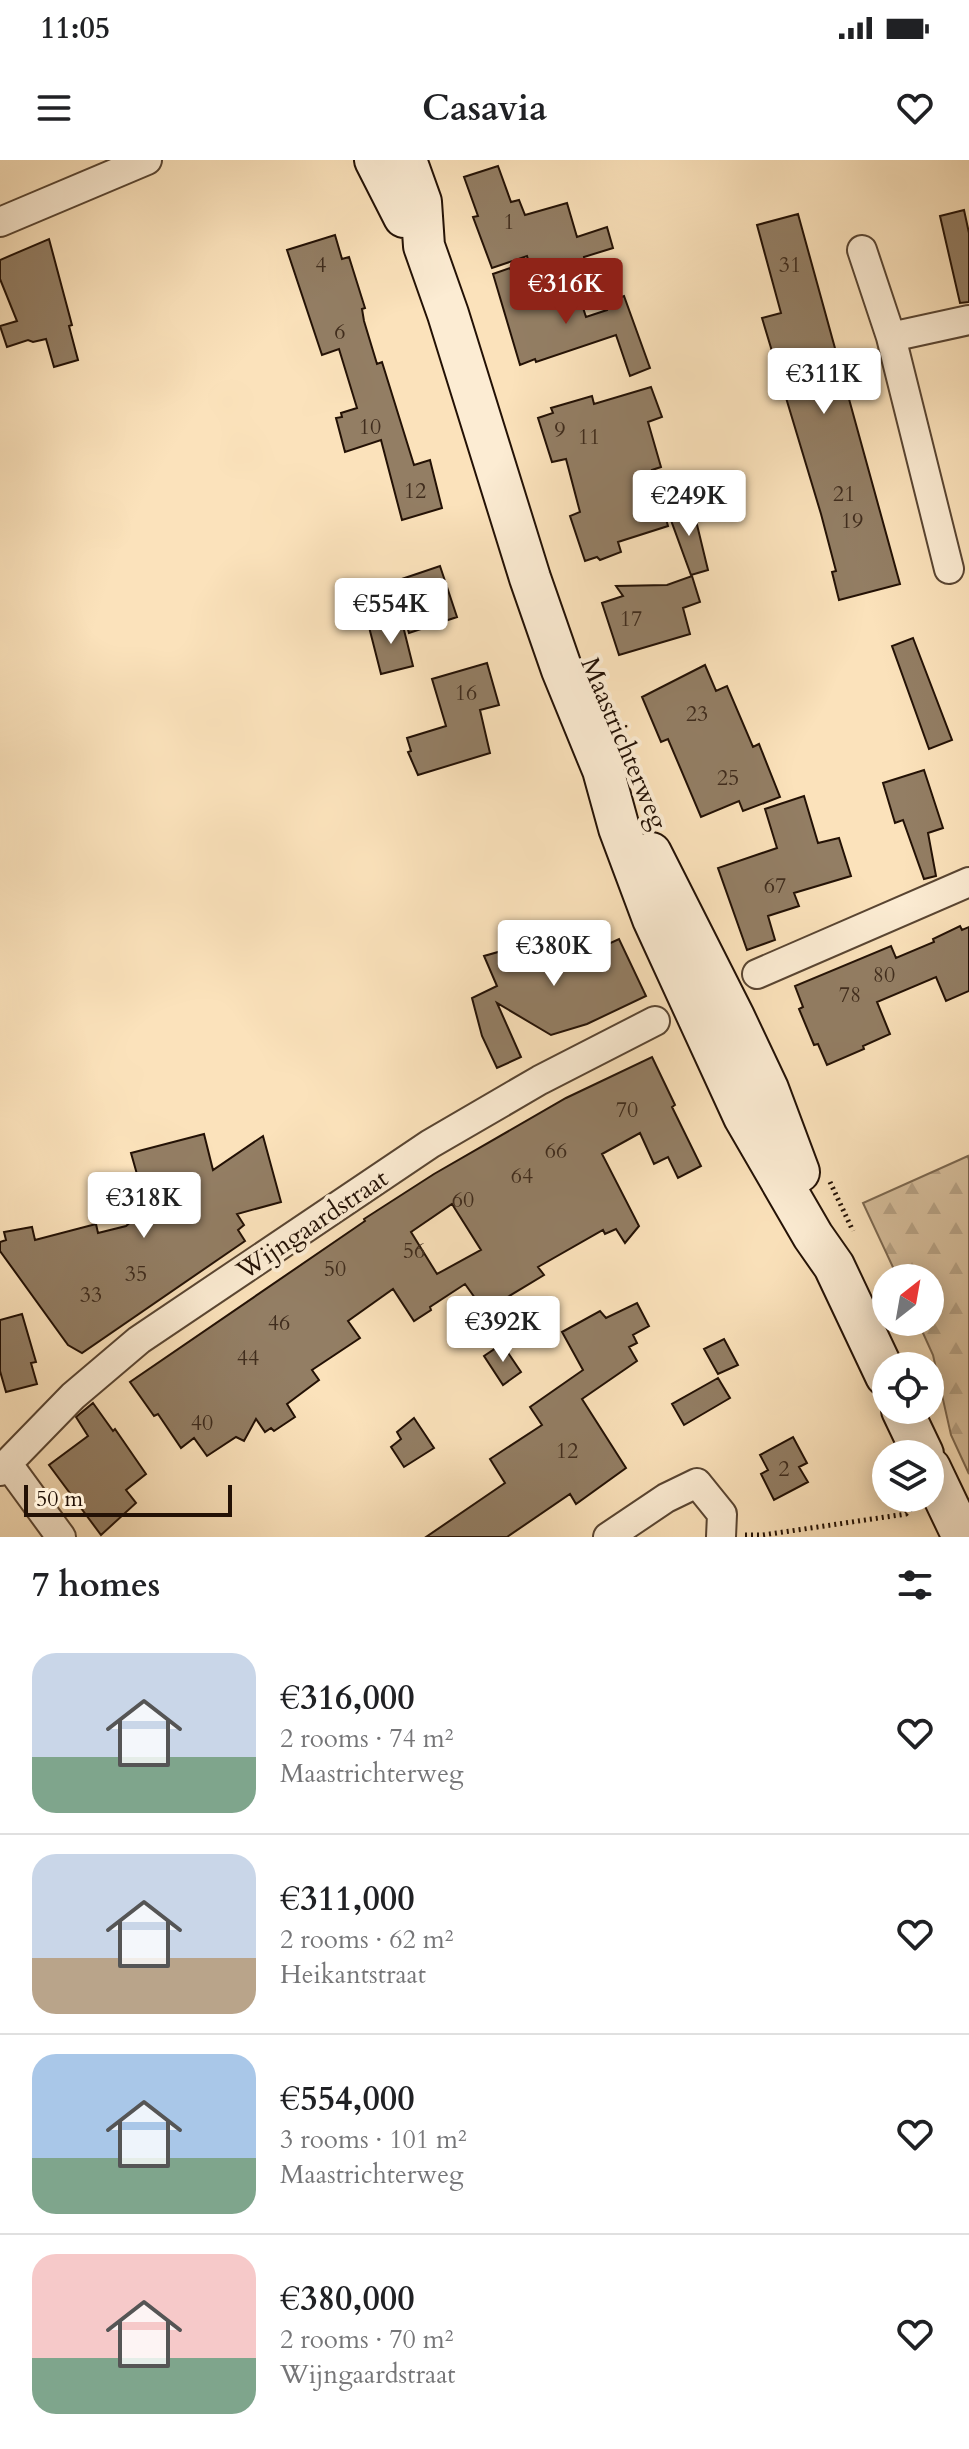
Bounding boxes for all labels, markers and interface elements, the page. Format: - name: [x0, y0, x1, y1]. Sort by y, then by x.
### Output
- text: 11:05: [40, 8, 110, 49]
- text: Casavia: [422, 84, 547, 133]
- icon: menu: [32, 86, 76, 130]
- icon: heart: [893, 86, 937, 130]
- house number: 1: [503, 207, 515, 237]
- house number: 4: [315, 250, 327, 280]
- house number: 31: [779, 250, 801, 280]
- pin: €316K: [510, 258, 622, 326]
- text: €316K: [528, 266, 604, 301]
- house number: 6: [334, 317, 346, 347]
- pin: €311K: [768, 348, 880, 416]
- text: €311K: [786, 356, 862, 391]
- house number: 10: [359, 412, 381, 442]
- house number: 9: [554, 415, 566, 445]
- house number: 11: [578, 422, 600, 452]
- pin: €249K: [633, 470, 745, 538]
- house number: 12: [404, 476, 426, 506]
- text: €249K: [651, 478, 727, 513]
- house number: 21: [833, 479, 855, 509]
- house number: 19: [841, 506, 863, 536]
- pin: €554K: [335, 578, 447, 646]
- text: €554K: [353, 586, 429, 621]
- house number: 17: [620, 604, 642, 634]
- street label: Maastrichterweg: [573, 652, 677, 835]
- house number: 16: [455, 678, 477, 708]
- house number: 23: [686, 699, 708, 729]
- house number: 25: [717, 763, 739, 793]
- house number: 67: [764, 871, 786, 901]
- pin: €380K: [498, 920, 610, 988]
- text: €380K: [516, 928, 592, 963]
- house number: 80: [873, 960, 895, 990]
- house number: 78: [839, 980, 861, 1010]
- house number: 70: [616, 1095, 638, 1125]
- house number: 66: [545, 1136, 567, 1166]
- street label: Wijngaardstraat: [229, 1161, 395, 1289]
- house number: 64: [511, 1161, 533, 1191]
- pin: €318K: [88, 1172, 200, 1240]
- text: €318K: [106, 1180, 182, 1215]
- house number: 60: [452, 1185, 474, 1215]
- house number: 56: [403, 1236, 425, 1266]
- house number: 50: [324, 1254, 346, 1284]
- house number: 35: [125, 1259, 147, 1289]
- north arrow: [872, 1264, 944, 1336]
- map controls: [872, 1264, 944, 1512]
- house number: 33: [80, 1280, 102, 1310]
- pin: €392K: [447, 1296, 559, 1364]
- text: €392K: [465, 1304, 541, 1339]
- house number: 46: [268, 1308, 290, 1338]
- house number: 44: [237, 1343, 259, 1373]
- button: locate: [872, 1352, 944, 1424]
- house number: 40: [191, 1408, 213, 1438]
- house number: 12: [556, 1436, 578, 1466]
- button: layers: [872, 1440, 944, 1512]
- house number: 2: [778, 1454, 790, 1484]
- scale bar: [24, 1481, 232, 1517]
- text: 50 m: [36, 1484, 83, 1514]
- text: 7 homes: [32, 1562, 160, 1608]
- icon: filters: [893, 1563, 937, 1607]
- text: €316,000: [280, 1675, 415, 1721]
- icon: home: [96, 1685, 192, 1781]
- icon: heart: [893, 1711, 937, 1755]
- text: 2 rooms · 74 m²: [280, 1721, 453, 1756]
- text: Maastrichterweg: [280, 1756, 464, 1791]
- text: €311,000: [280, 1876, 415, 1922]
- icon: home: [96, 1886, 192, 1982]
- icon: heart: [893, 1912, 937, 1956]
- text: 2 rooms · 62 m²: [280, 1922, 453, 1957]
- text: Heikantstraat: [280, 1957, 426, 1992]
- text: €554,000: [280, 2076, 415, 2122]
- icon: home: [96, 2086, 192, 2182]
- icon: heart: [893, 2112, 937, 2156]
- text: 3 rooms · 101 m²: [280, 2122, 467, 2157]
- text: Maastrichterweg: [280, 2157, 464, 2192]
- text: €380,000: [280, 2276, 415, 2322]
- icon: home: [96, 2286, 192, 2382]
- icon: heart: [893, 2312, 937, 2356]
- text: 2 rooms · 70 m²: [280, 2322, 453, 2357]
- text: Wijngaardstraat: [280, 2357, 456, 2392]

